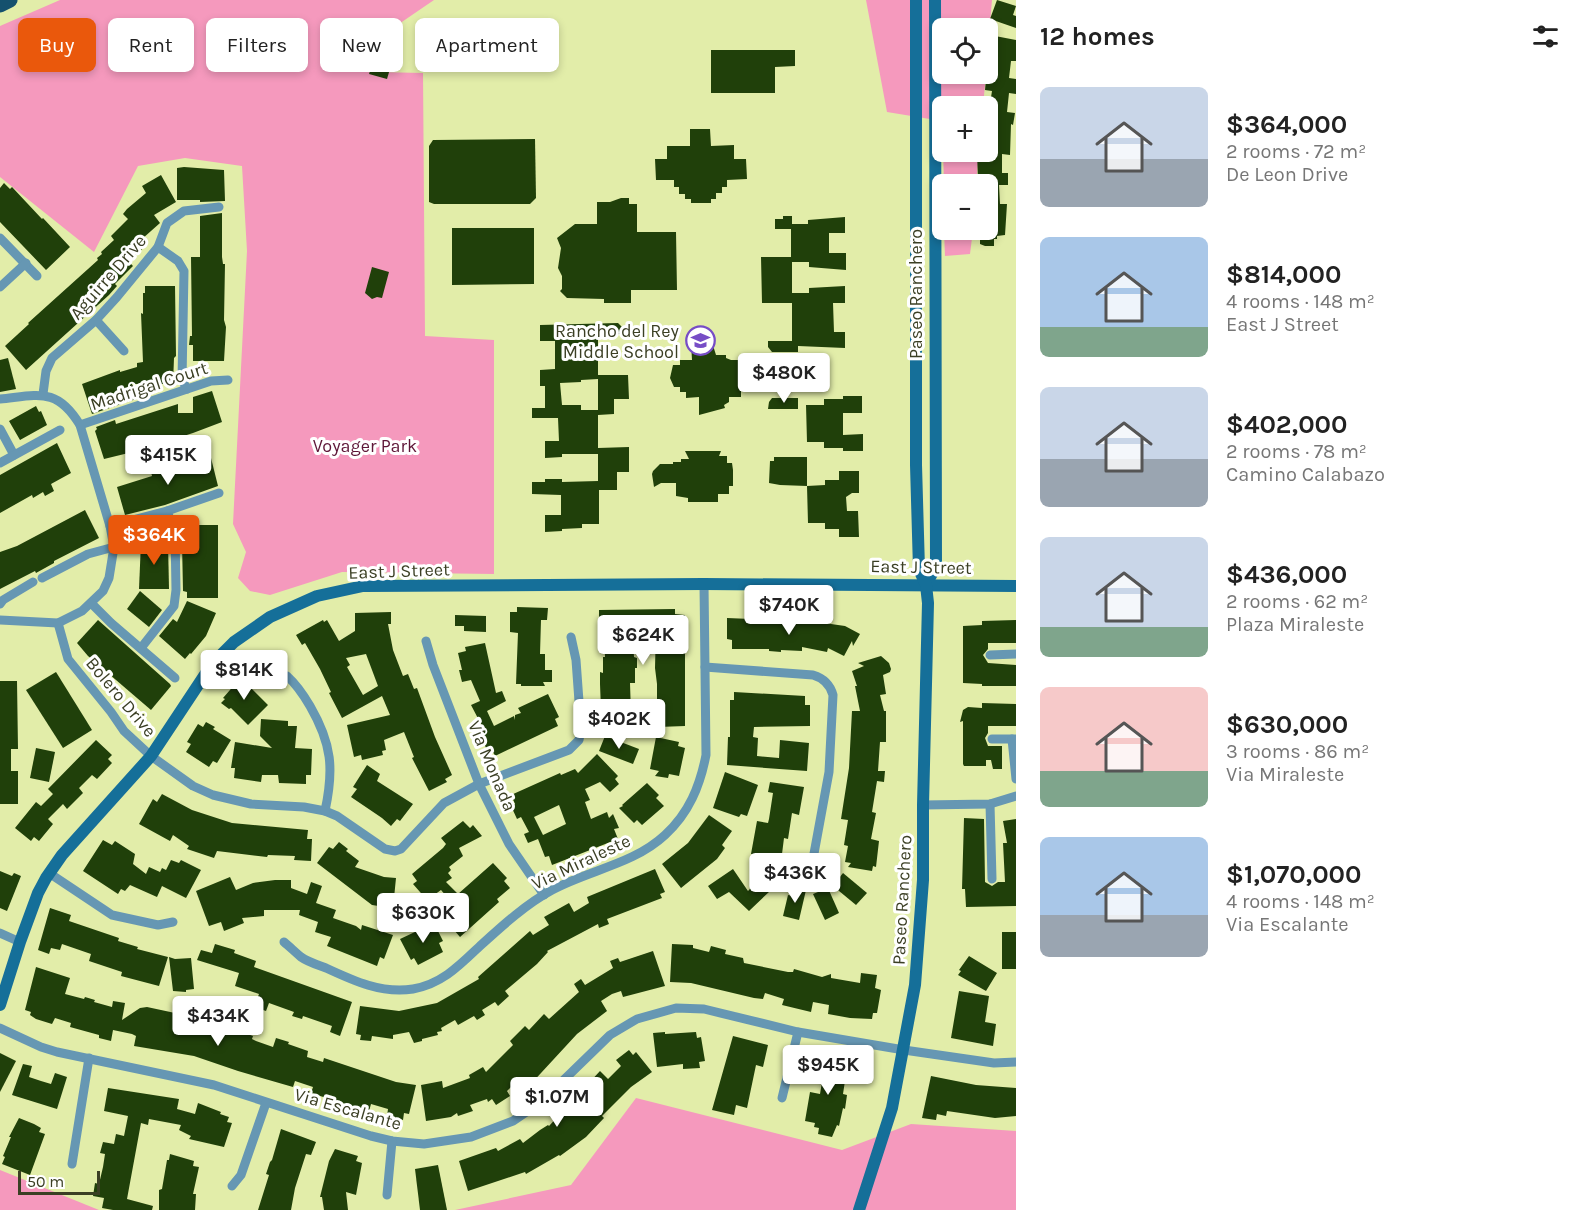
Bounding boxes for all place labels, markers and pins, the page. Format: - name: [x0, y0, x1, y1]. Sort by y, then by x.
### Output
- place label: Rancho del Rey Middle School: [555, 320, 680, 363]
- school or university icon: Rancho del Rey Middle School: [684, 325, 716, 357]
- pin: $480K: [742, 353, 826, 404]
- pin: $415K: [126, 435, 210, 486]
- pin: $364K: [112, 515, 196, 566]
- pin: $740K: [747, 585, 831, 636]
- pin: $624K: [601, 615, 685, 666]
- pin: $814K: [202, 650, 286, 701]
- pin: $402K: [577, 699, 661, 750]
- pin: $436K: [753, 853, 837, 904]
- pin: $630K: [381, 893, 465, 944]
- pin: $434K: [176, 996, 260, 1047]
- pin: $945K: [786, 1045, 870, 1096]
- pin: $1.07M: [508, 1077, 606, 1128]

